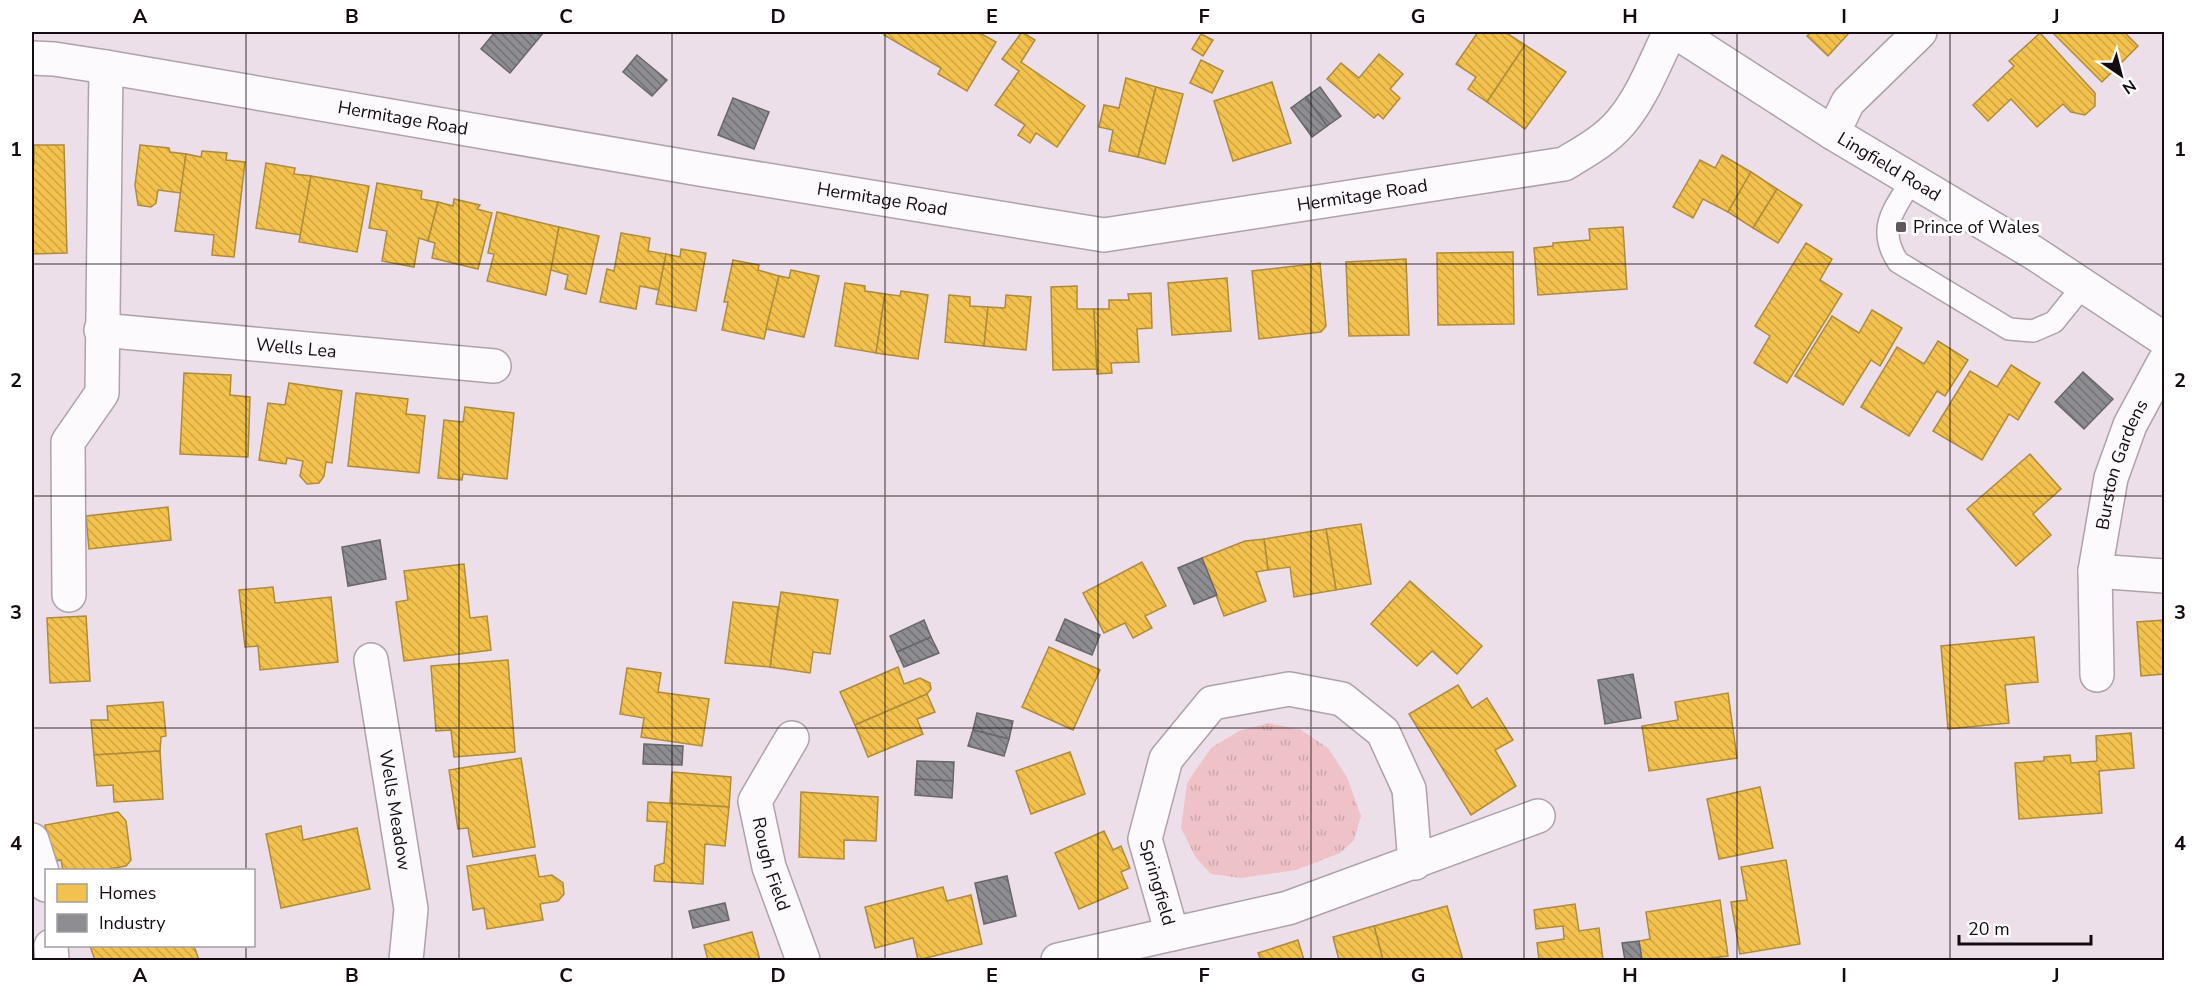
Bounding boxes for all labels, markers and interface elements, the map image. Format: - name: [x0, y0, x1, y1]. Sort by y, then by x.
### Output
- text: A: [133, 3, 148, 30]
- text: B: [345, 3, 359, 30]
- text: C: [559, 3, 573, 30]
- text: D: [770, 3, 786, 30]
- text: E: [986, 3, 998, 30]
- text: F: [1198, 3, 1210, 30]
- text: G: [1411, 3, 1425, 30]
- text: H: [1622, 3, 1638, 30]
- text: I: [1841, 3, 1847, 30]
- text: J: [2051, 3, 2060, 30]
- north arrow: [2091, 45, 2151, 105]
- text: N: [2118, 74, 2140, 99]
- street label: Hermitage Road: [336, 95, 470, 141]
- street label: Lingfield Road: [1833, 126, 1945, 207]
- text: 1: [10, 136, 22, 163]
- text: 1: [2174, 136, 2186, 163]
- street label: Hermitage Road: [1295, 173, 1429, 217]
- street label: Hermitage Road: [815, 176, 949, 221]
- place label: Prince of Wales: [1913, 215, 2040, 239]
- marker: Prince of Wales: [1894, 220, 1908, 234]
- street label: Wells Lea: [255, 332, 338, 364]
- text: 2: [10, 367, 22, 394]
- text: 2: [2174, 367, 2186, 394]
- street label: Burston Gardens: [2090, 395, 2154, 532]
- text: 3: [10, 599, 22, 626]
- text: 3: [2174, 599, 2186, 626]
- street label: Wells Meadow: [374, 748, 417, 872]
- street label: Rough Field: [747, 815, 796, 914]
- text: 4: [10, 830, 22, 857]
- text: 4: [2174, 830, 2186, 857]
- street label: Springfield: [1134, 837, 1181, 928]
- legend: [45, 869, 255, 947]
- text: Homes: [99, 881, 156, 905]
- scale bar: [1959, 908, 2091, 946]
- text: Industry: [99, 911, 166, 935]
- text: 20 m: [1968, 917, 2010, 941]
- text: A: [133, 962, 148, 989]
- text: B: [345, 962, 359, 989]
- text: C: [559, 962, 573, 989]
- text: D: [770, 962, 786, 989]
- text: E: [986, 962, 998, 989]
- text: F: [1198, 962, 1210, 989]
- text: G: [1411, 962, 1425, 989]
- text: H: [1622, 962, 1638, 989]
- text: I: [1841, 962, 1847, 989]
- text: J: [2051, 962, 2060, 989]

